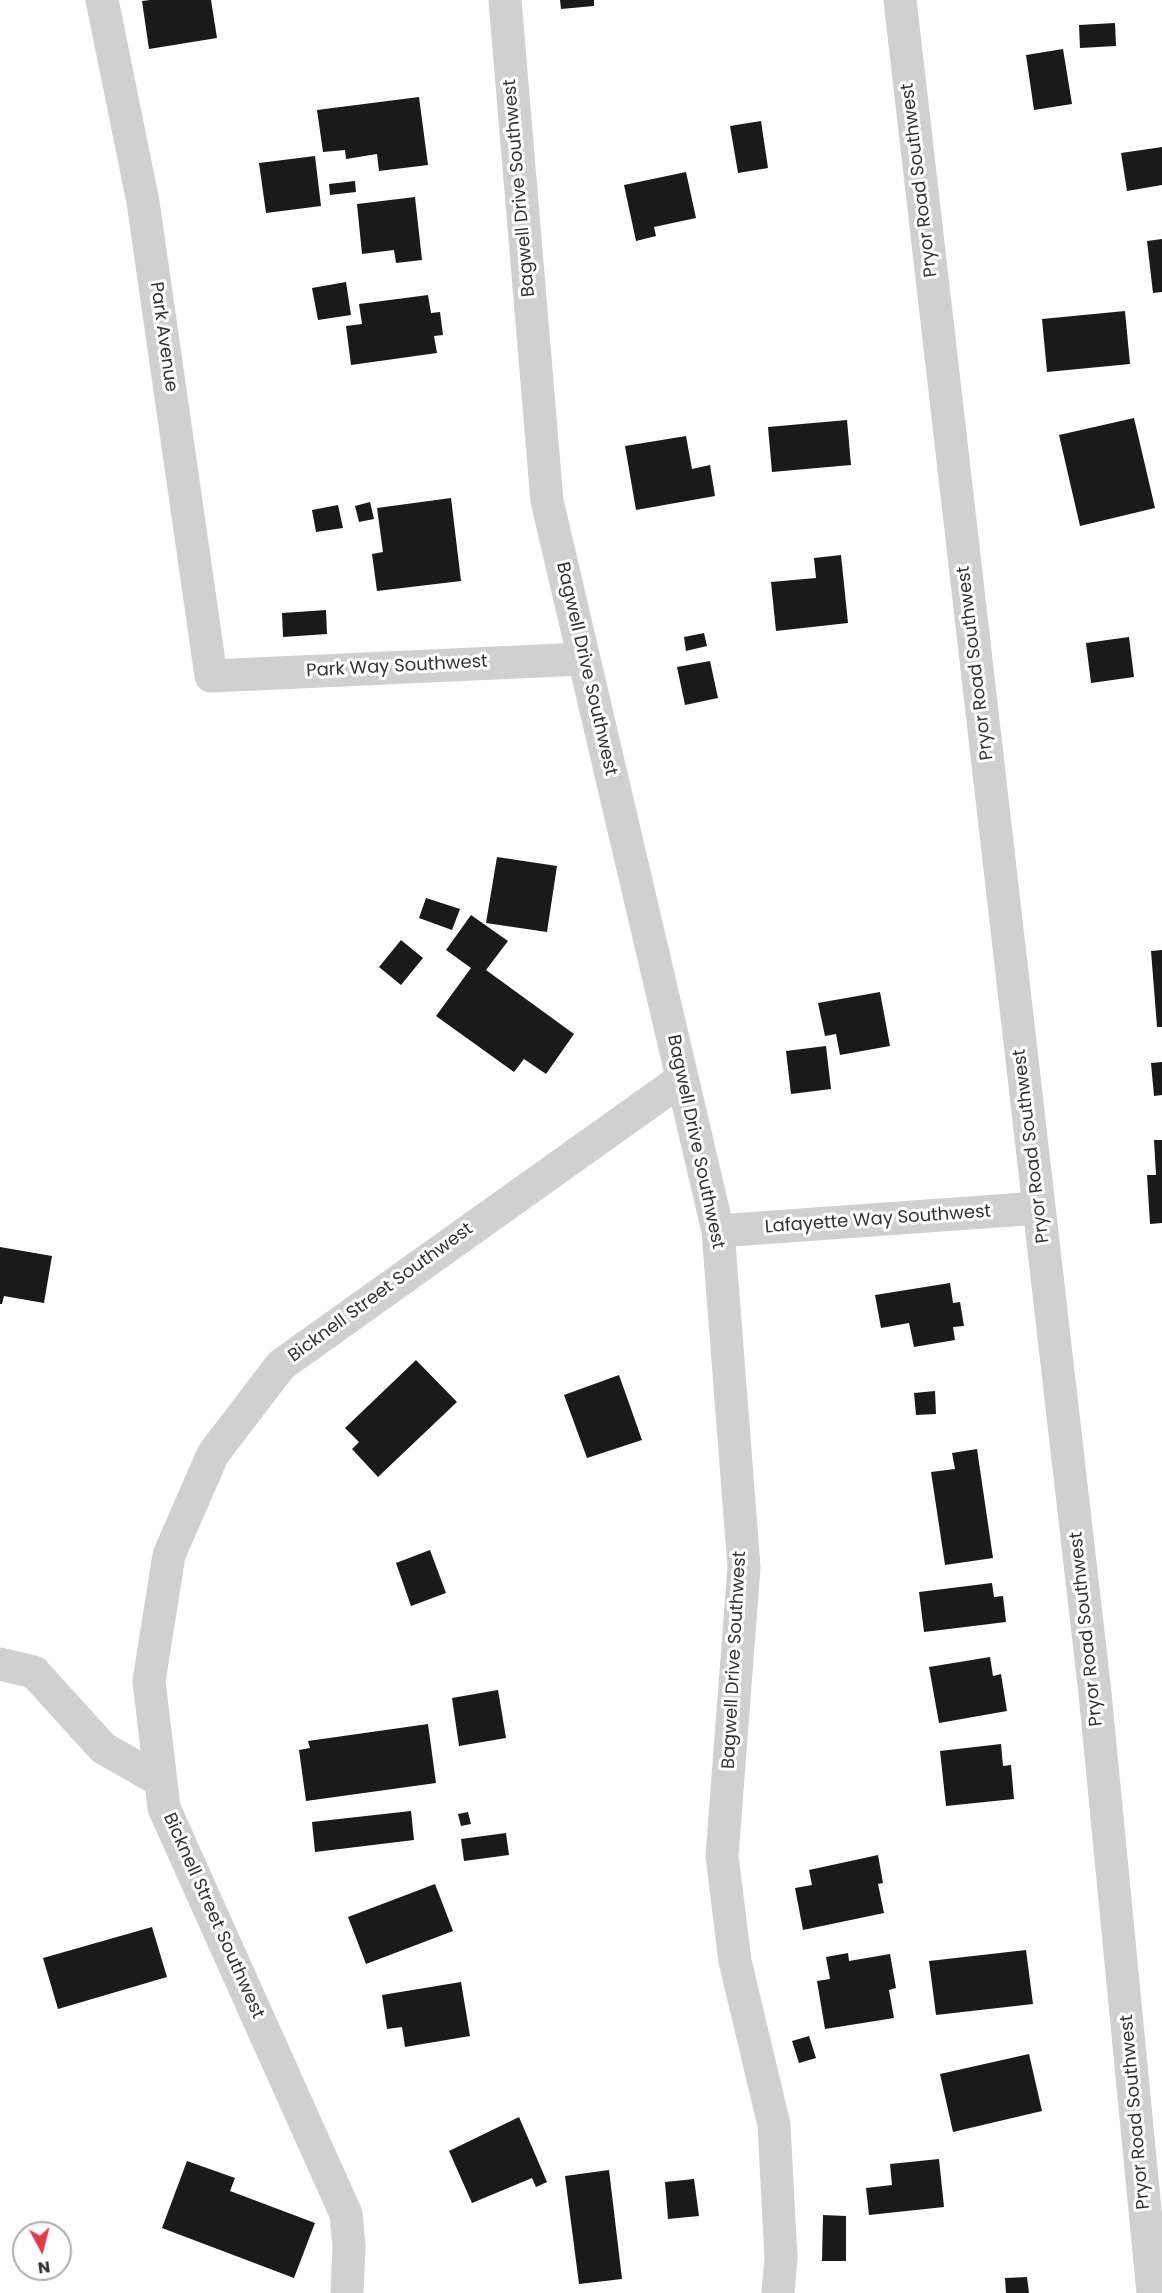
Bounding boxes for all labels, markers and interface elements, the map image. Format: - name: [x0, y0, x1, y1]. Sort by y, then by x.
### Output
- street label: Bagwell Drive Southwest: [500, 78, 540, 298]
- street label: Pryor Road Southwest: [897, 82, 943, 278]
- street label: Park Avenue: [145, 281, 181, 393]
- street label: Bagwell Drive Southwest: [551, 560, 621, 778]
- street label: Pryor Road Southwest: [953, 565, 999, 761]
- street label: Park Way Southwest: [306, 651, 488, 683]
- street label: Bagwell Drive Southwest: [662, 1033, 728, 1251]
- street label: Pryor Road Southwest: [1009, 1048, 1055, 1244]
- street label: Lafayette Way Southwest: [764, 1201, 992, 1239]
- street label: Bicknell Street Southwest: [284, 1219, 478, 1367]
- street label: Pryor Road Southwest: [1066, 1531, 1108, 1727]
- street label: Bagwell Drive Southwest: [718, 1550, 752, 1770]
- street label: Bicknell Street Southwest: [158, 1810, 268, 2022]
- street label: Pryor Road Southwest: [1117, 2014, 1155, 2210]
- north arrow: [12, 2221, 72, 2281]
- text: N: [37, 2255, 51, 2280]

